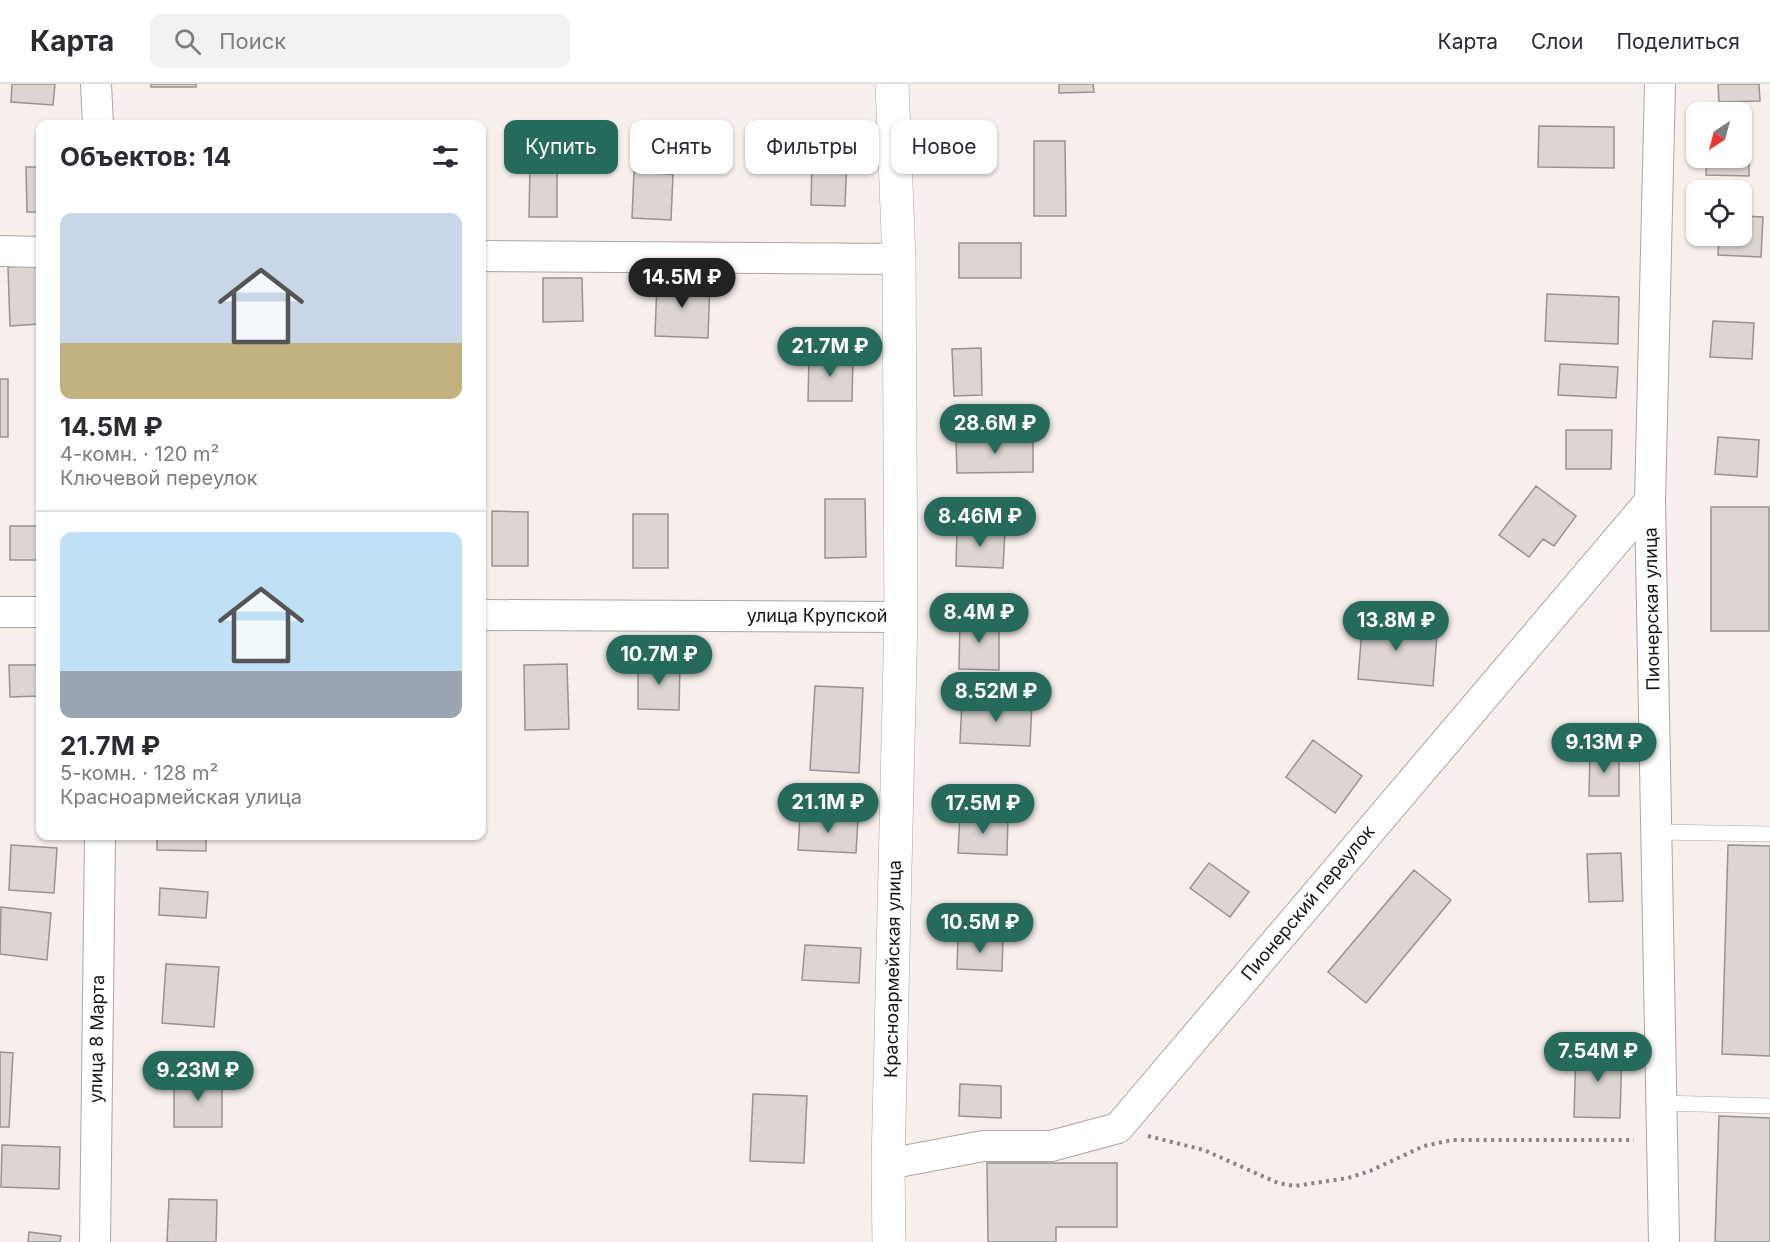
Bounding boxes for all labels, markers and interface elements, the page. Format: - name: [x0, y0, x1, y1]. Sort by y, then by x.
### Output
- search box: [150, 14, 570, 68]
- text: Карта: [30, 24, 114, 58]
- icon: search: [171, 25, 204, 58]
- text: Поиск: [219, 28, 286, 54]
- text: Карта: [1438, 29, 1498, 54]
- text: Слои: [1531, 29, 1583, 54]
- text: Поделиться: [1616, 29, 1740, 54]
- north arrow: [1686, 102, 1752, 168]
- map controls: [1686, 102, 1752, 246]
- chip: Купить: [504, 120, 618, 174]
- chip: Снять: [630, 120, 733, 174]
- chip: Фильтры: [745, 120, 879, 174]
- chip: Новое: [891, 120, 997, 174]
- icon: filters: [429, 140, 462, 173]
- text: Объектов: 14: [60, 141, 231, 172]
- button: locate: [1686, 180, 1752, 246]
- icon: home: [207, 252, 315, 360]
- pin: 14.5M ₽: [627, 258, 737, 309]
- text: 14.5M ₽: [642, 265, 722, 289]
- pin: 21.7M ₽: [775, 327, 885, 378]
- text: 21.7M ₽: [791, 334, 869, 358]
- pin: 28.6M ₽: [940, 404, 1050, 455]
- text: 14.5M ₽: [60, 411, 163, 442]
- text: 28.6M ₽: [954, 411, 1036, 435]
- text: 4-комн. · 120 m²: [60, 442, 219, 466]
- text: Ключевой переулок: [60, 466, 258, 490]
- pin: 8.46M ₽: [925, 497, 1035, 548]
- text: 8.46M ₽: [938, 504, 1022, 528]
- street label: Пионерская улица: [1640, 527, 1663, 691]
- icon: home: [207, 571, 315, 679]
- pin: 8.4M ₽: [930, 593, 1028, 644]
- text: 8.4M ₽: [943, 600, 1015, 624]
- pin: 13.8M ₽: [1341, 601, 1451, 652]
- street label: улица Крупской: [747, 605, 887, 626]
- text: 13.8M ₽: [1357, 608, 1435, 632]
- pin: 10.7M ₽: [604, 635, 714, 686]
- text: 10.7M ₽: [620, 642, 698, 666]
- pin: 8.52M ₽: [941, 672, 1051, 723]
- text: 8.52M ₽: [955, 679, 1037, 703]
- pin: 9.13M ₽: [1549, 723, 1659, 774]
- text: 21.7M ₽: [60, 730, 160, 761]
- text: 9.13M ₽: [1565, 730, 1643, 754]
- text: 5-комн. · 128 m²: [60, 761, 218, 785]
- pin: 21.1M ₽: [773, 783, 883, 834]
- pin: 17.5M ₽: [928, 784, 1038, 835]
- text: Красноармейская улица: [60, 785, 302, 809]
- text: 21.1M ₽: [792, 790, 864, 814]
- text: 17.5M ₽: [945, 791, 1021, 815]
- street label: Пионерский переулок: [1237, 821, 1379, 984]
- street label: Красноармейская улица: [880, 860, 905, 1078]
- pin: 10.5M ₽: [925, 903, 1035, 954]
- text: 10.5M ₽: [940, 910, 1020, 934]
- street label: улица 8 Марта: [85, 975, 108, 1103]
- pin: 7.54M ₽: [1543, 1032, 1653, 1083]
- text: 7.54M ₽: [1558, 1039, 1638, 1063]
- pin: 9.23M ₽: [143, 1051, 253, 1102]
- text: 9.23M ₽: [157, 1058, 239, 1082]

